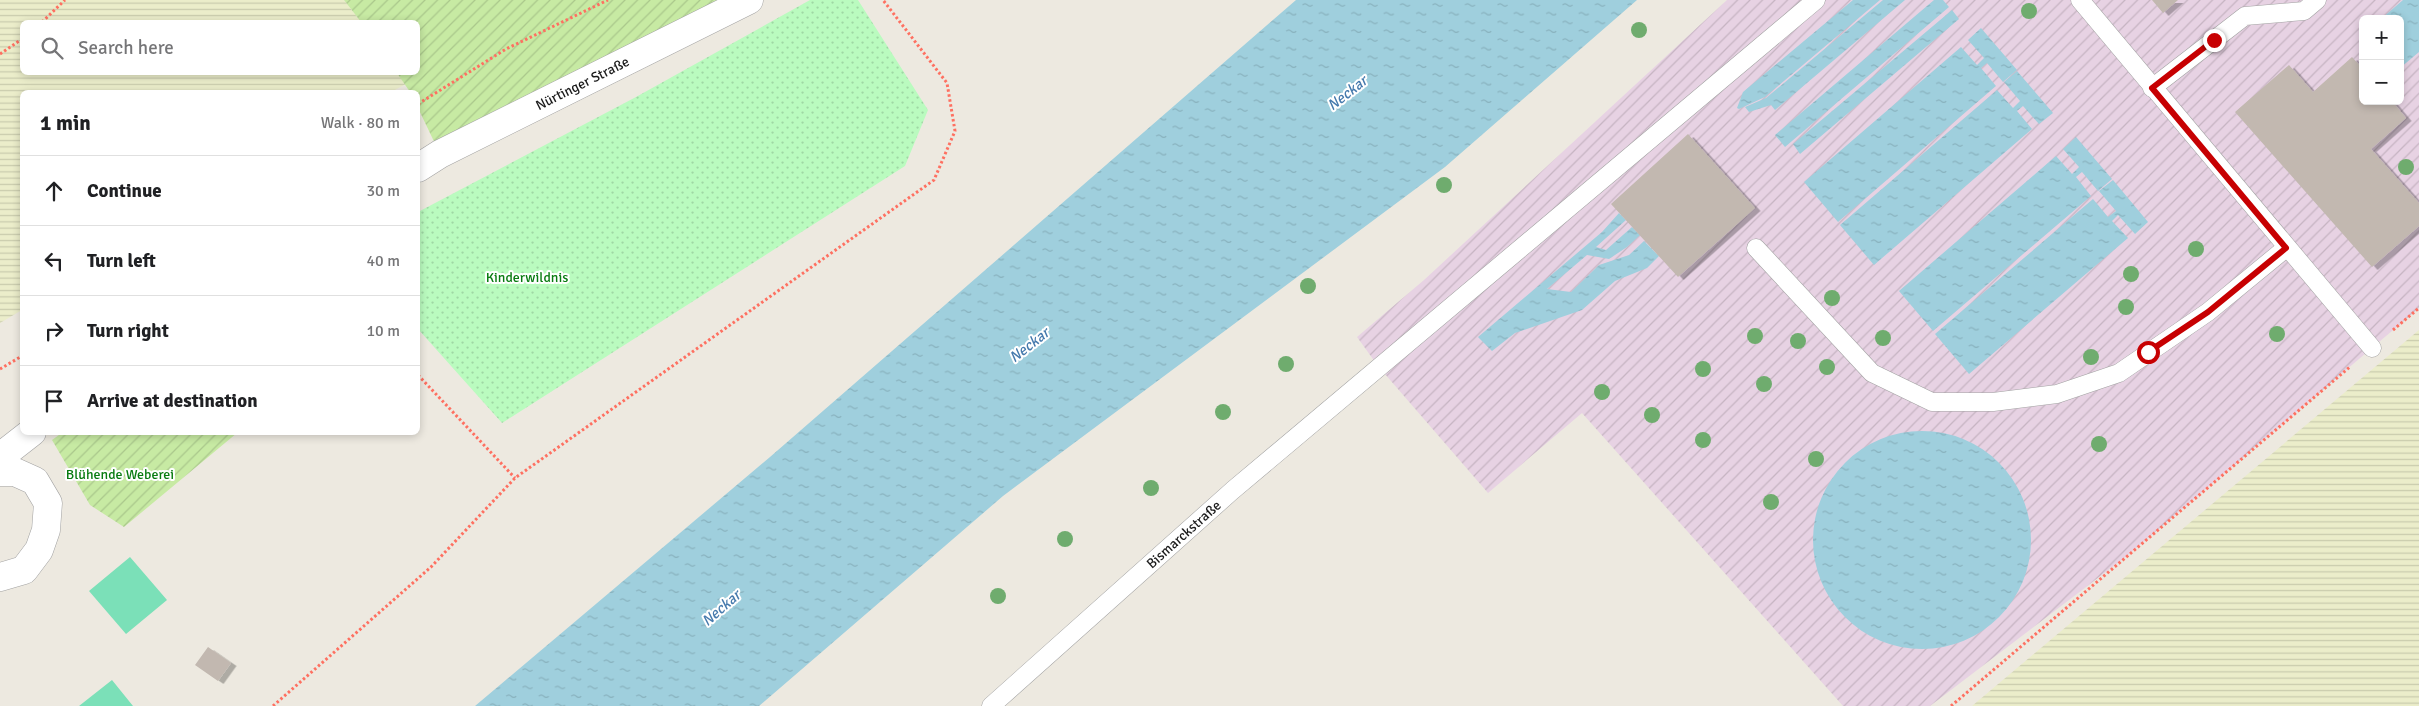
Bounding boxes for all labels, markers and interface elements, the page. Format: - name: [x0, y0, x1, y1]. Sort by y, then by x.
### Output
- map controls: [2359, 15, 2404, 105]
- button: +: [2359, 15, 2404, 60]
- search box: [20, 20, 420, 75]
- route end: [2203, 29, 2226, 52]
- icon: search: [38, 34, 66, 62]
- text: Search here: [78, 36, 174, 60]
- street label: Nürtinger Straße: [533, 53, 632, 114]
- button: −: [2359, 60, 2404, 105]
- water label: Neckar: [1324, 70, 1372, 114]
- text: 1 min: [40, 110, 91, 136]
- text: Walk · 80 m: [321, 113, 400, 133]
- icon: ahead: [40, 177, 68, 205]
- text: Continue: [87, 179, 162, 203]
- text: 30 m: [366, 181, 400, 201]
- icon: left: [40, 247, 68, 275]
- text: Turn left: [87, 249, 156, 273]
- text: 40 m: [366, 251, 400, 271]
- park label: Kinderwildnis: [486, 269, 568, 286]
- icon: right: [40, 317, 68, 345]
- text: Turn right: [87, 319, 169, 343]
- text: 10 m: [366, 321, 400, 341]
- water label: Neckar: [1006, 322, 1054, 366]
- route start: [2137, 341, 2160, 364]
- icon: arrive: [40, 387, 68, 415]
- text: Arrive at destination: [87, 389, 258, 413]
- park label: Blühende Weberei: [66, 466, 174, 483]
- street label: Bismarckstraße: [1143, 497, 1225, 572]
- water label: Neckar: [698, 585, 746, 630]

